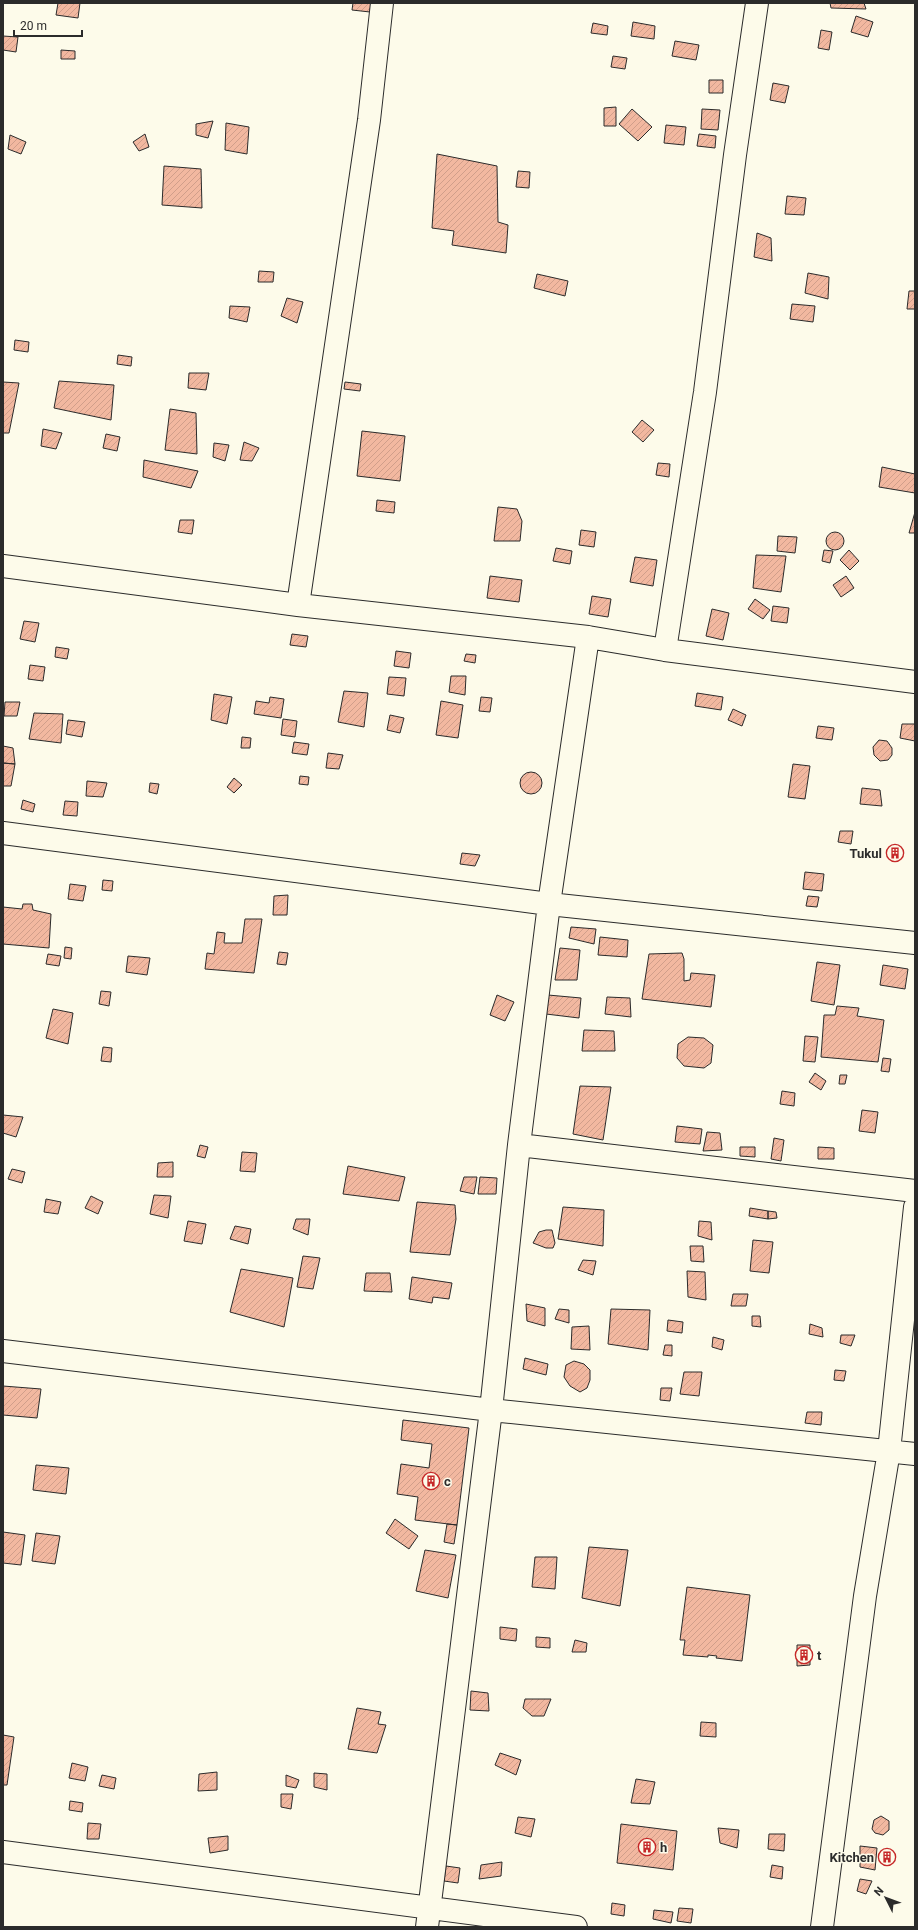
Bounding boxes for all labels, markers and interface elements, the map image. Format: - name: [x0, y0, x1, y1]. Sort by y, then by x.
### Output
- scale bar: [14, 12, 82, 38]
- text: 20 m: [20, 19, 47, 33]
- building icon: Tukul: [885, 843, 905, 863]
- place label: Tukul: [849, 846, 882, 861]
- building icon: c: [421, 1471, 441, 1491]
- place label: c: [444, 1474, 451, 1489]
- building icon: t: [794, 1645, 814, 1665]
- place label: t: [817, 1648, 822, 1663]
- building icon: h: [637, 1837, 657, 1857]
- place label: h: [660, 1840, 667, 1855]
- building icon: Kitchen: [877, 1847, 897, 1867]
- place label: Kitchen: [830, 1850, 874, 1865]
- north arrow: [866, 1878, 906, 1918]
- text: N: [872, 1884, 887, 1899]

